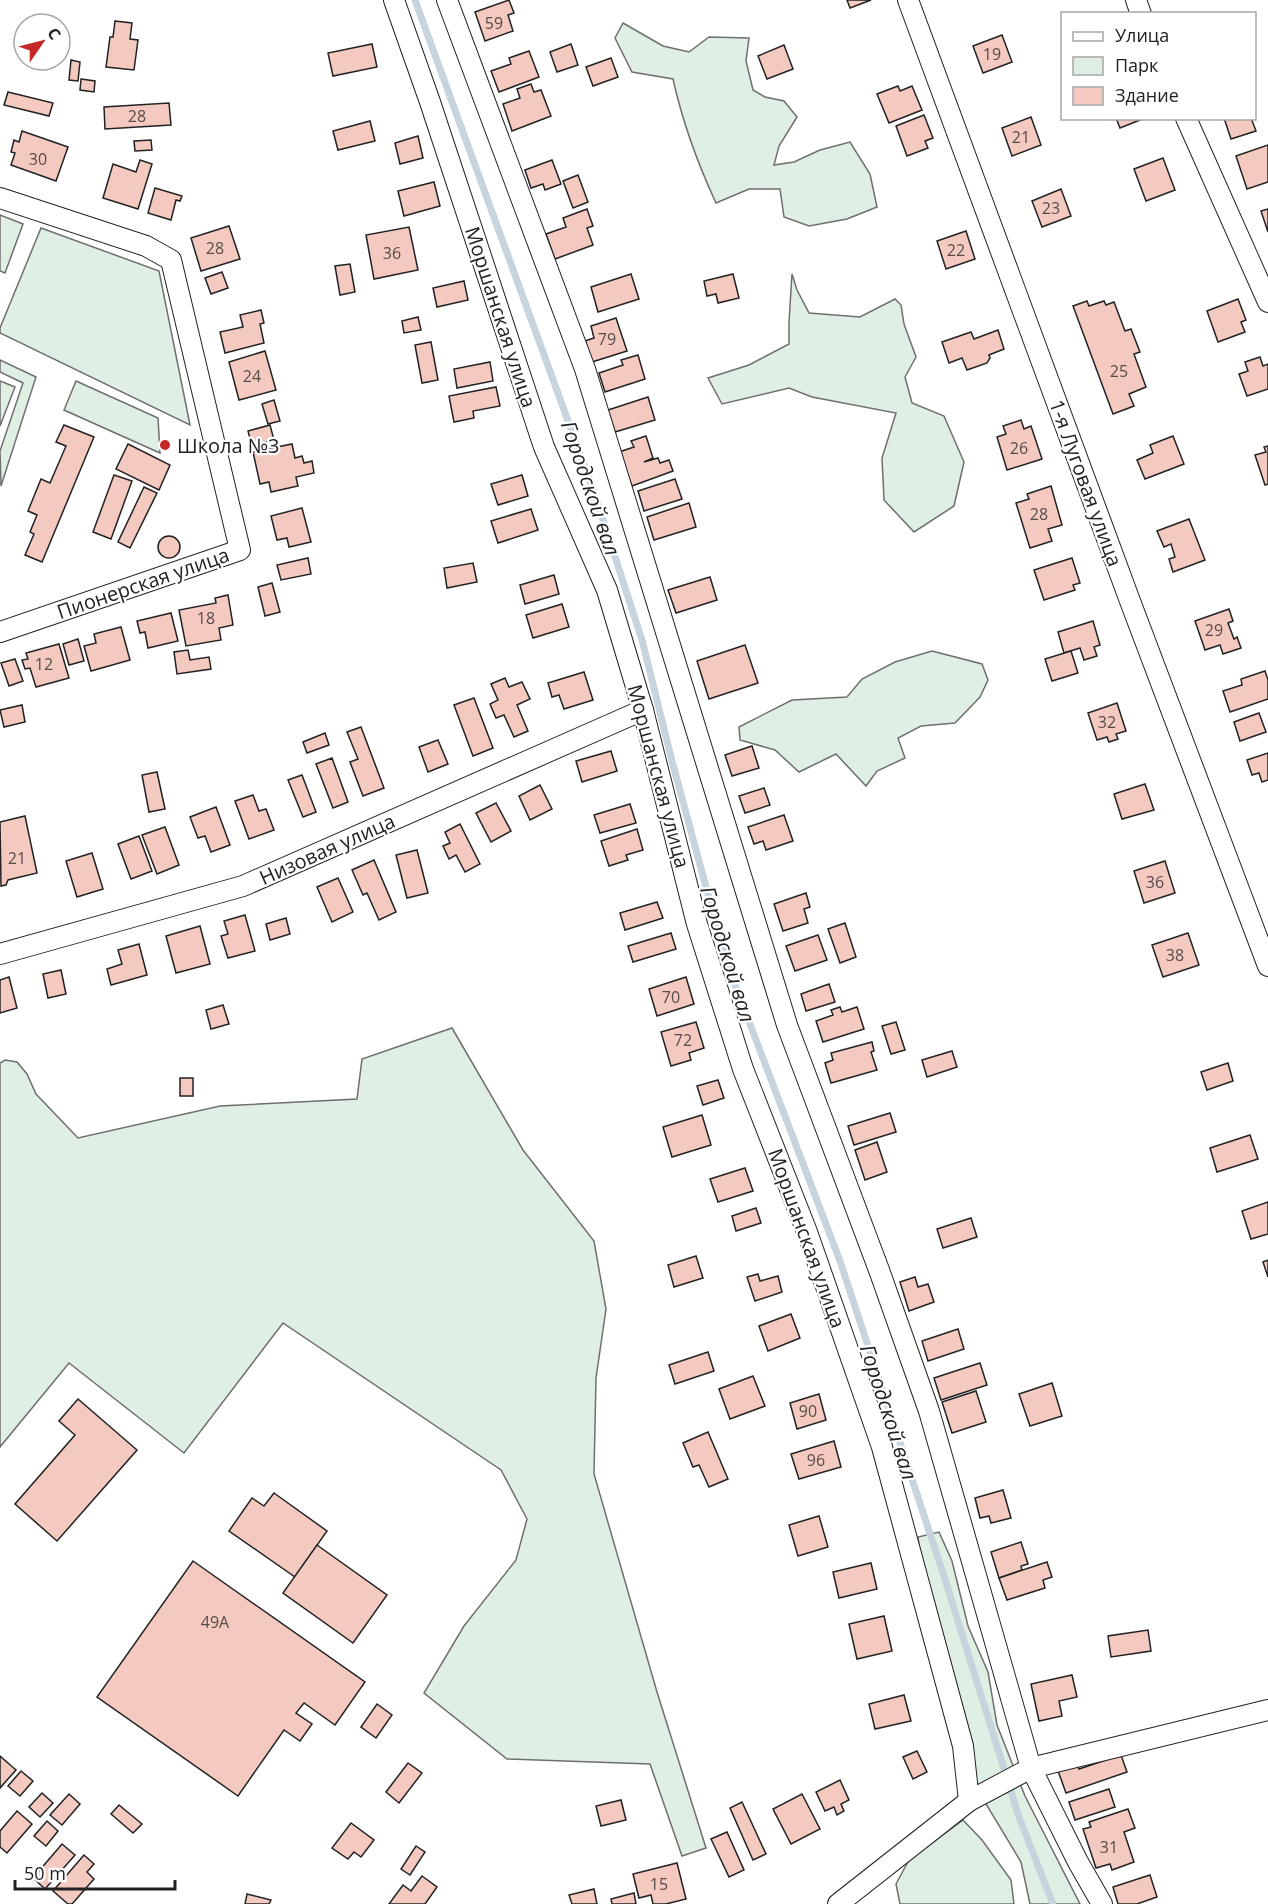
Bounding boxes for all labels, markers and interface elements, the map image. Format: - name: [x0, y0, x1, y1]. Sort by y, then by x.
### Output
- north arrow: [12, 12, 72, 72]
- house number: 59: [485, 12, 503, 34]
- legend: [1061, 12, 1256, 120]
- text: С: [42, 23, 66, 44]
- text: Улица: [1115, 23, 1169, 47]
- house number: 19: [983, 43, 1001, 65]
- text: Парк: [1115, 53, 1159, 77]
- text: Здание: [1115, 83, 1179, 107]
- house number: 28: [128, 105, 146, 127]
- house number: 21: [1012, 126, 1030, 148]
- house number: 30: [29, 148, 47, 170]
- house number: 23: [1042, 197, 1060, 219]
- street label: Моршанская улица: [459, 223, 543, 411]
- house number: 28: [206, 237, 224, 259]
- house number: 22: [947, 239, 965, 261]
- house number: 36: [383, 242, 401, 264]
- house number: 79: [598, 328, 616, 350]
- house number: 25: [1110, 360, 1128, 382]
- house number: 24: [243, 365, 261, 387]
- street label: 1-я Луговая улица: [1043, 396, 1129, 570]
- water label: Городской вал: [555, 417, 627, 559]
- place label: Школа №3: [177, 432, 280, 459]
- house number: 26: [1010, 437, 1028, 459]
- marker: Школа №3: [158, 438, 172, 452]
- house number: 28: [1030, 503, 1048, 525]
- street label: Пионерская улица: [53, 541, 233, 625]
- house number: 18: [197, 607, 215, 629]
- house number: 29: [1205, 619, 1223, 641]
- house number: 12: [35, 653, 53, 675]
- street label: Моршанская улица: [622, 681, 696, 871]
- house number: 32: [1098, 711, 1116, 733]
- street label: Низовая улица: [255, 807, 399, 891]
- house number: 21: [8, 847, 26, 869]
- house number: 36: [1146, 871, 1164, 893]
- water label: Городской вал: [694, 882, 762, 1026]
- house number: 38: [1166, 944, 1184, 966]
- house number: 70: [662, 986, 680, 1008]
- house number: 72: [674, 1029, 692, 1051]
- street label: Моршанская улица: [762, 1145, 852, 1331]
- water label: Городской вал: [854, 1341, 924, 1483]
- house number: 90: [799, 1400, 817, 1422]
- house number: 96: [807, 1449, 825, 1471]
- house number: 49А: [201, 1611, 230, 1633]
- house number: 31: [1100, 1836, 1118, 1858]
- scale bar: [15, 1853, 176, 1891]
- text: 50 m: [24, 1861, 66, 1885]
- house number: 15: [650, 1873, 668, 1895]

